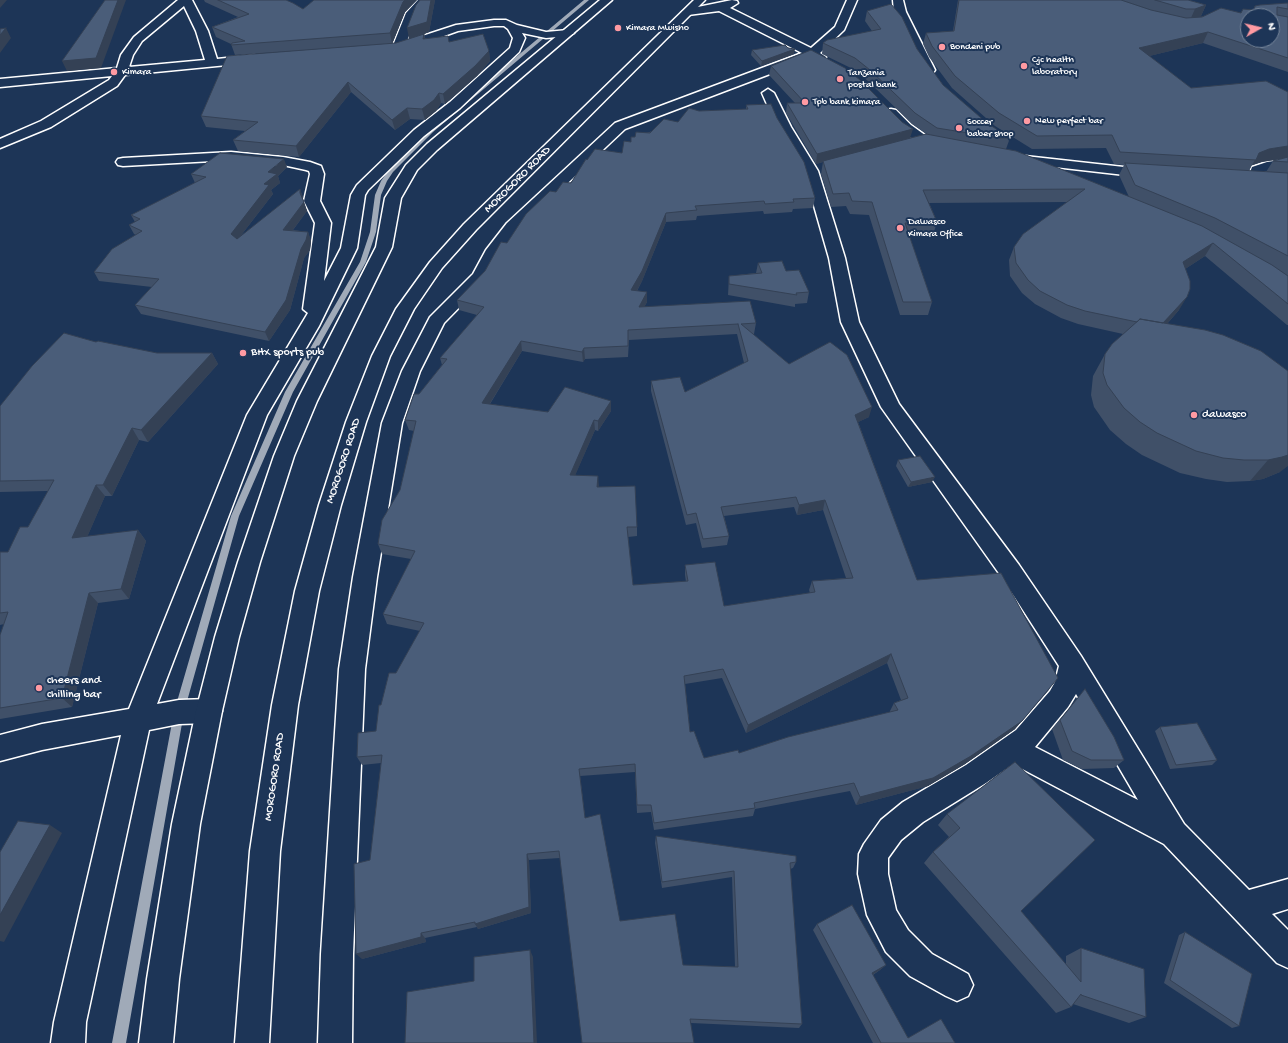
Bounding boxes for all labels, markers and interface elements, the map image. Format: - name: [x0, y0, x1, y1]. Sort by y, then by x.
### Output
- north arrow: [1240, 8, 1280, 48]
- place label: Kimara Mwisho: [626, 22, 689, 34]
- text: N: [1264, 22, 1277, 31]
- marker: Kimara Mwisho: [613, 23, 623, 33]
- place label: Bondeni pub: [950, 41, 1000, 53]
- marker: Bondeni pub: [937, 42, 947, 52]
- place label: Cjc health laboratory: [1032, 54, 1077, 78]
- marker: Cjc health laboratory: [1019, 61, 1029, 71]
- place label: Kimara: [122, 66, 151, 78]
- marker: Kimara: [109, 67, 119, 77]
- place label: Tanzania postal bank: [848, 67, 896, 90]
- marker: Tanzania postal bank: [835, 74, 845, 84]
- place label: Tpb bank kimara: [813, 96, 880, 108]
- marker: Tpb bank kimara: [800, 97, 810, 107]
- place label: New perfect bar: [1035, 115, 1103, 127]
- place label: Soccer baber shop: [967, 116, 1013, 140]
- marker: New perfect bar: [1022, 116, 1032, 126]
- marker: Soccer baber shop: [954, 123, 964, 133]
- street label: MOROGORO ROAD: [482, 144, 554, 216]
- place label: Dawasco Kimara Office: [908, 216, 963, 240]
- marker: Dawasco Kimara Office: [895, 223, 905, 233]
- place label: BHX sports pub: [251, 346, 324, 360]
- marker: BHX sports pub: [238, 348, 248, 358]
- place label: dawasco: [1202, 408, 1246, 422]
- marker: dawasco: [1189, 410, 1199, 420]
- street label: MOROGORO ROAD: [323, 417, 365, 505]
- place label: cheers and chilling bar: [47, 674, 101, 702]
- marker: cheers and chilling bar: [34, 683, 44, 693]
- street label: MOROGORO ROAD: [262, 732, 288, 822]

